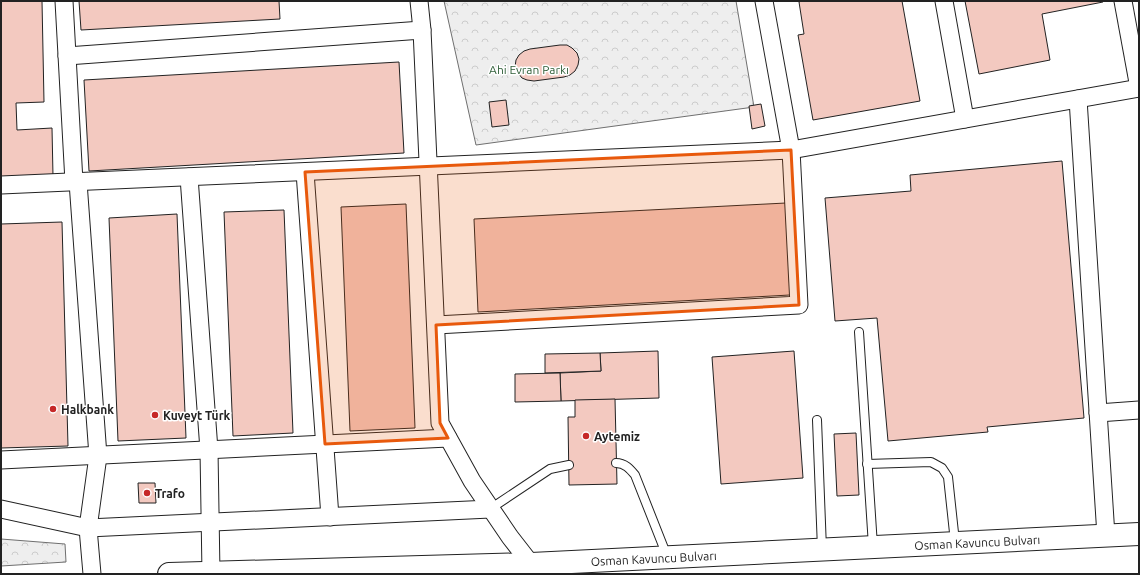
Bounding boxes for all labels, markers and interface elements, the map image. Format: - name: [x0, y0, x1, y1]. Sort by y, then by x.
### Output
- park label: Ahi Evran Parkı: [489, 63, 569, 76]
- place label: Halkbank: [61, 403, 114, 416]
- marker: Halkbank: [48, 404, 58, 414]
- place label: Kuveyt Türk: [163, 409, 231, 422]
- marker: Kuveyt Türk: [150, 410, 160, 420]
- place label: Aytemiz: [594, 430, 640, 443]
- marker: Aytemiz: [581, 431, 591, 441]
- place label: Trafo: [155, 487, 185, 500]
- marker: Trafo: [142, 488, 152, 498]
- street label: Osman Kavuncu Bulvarı: [914, 532, 1041, 552]
- street label: Osman Kavuncu Bulvarı: [590, 548, 717, 568]

